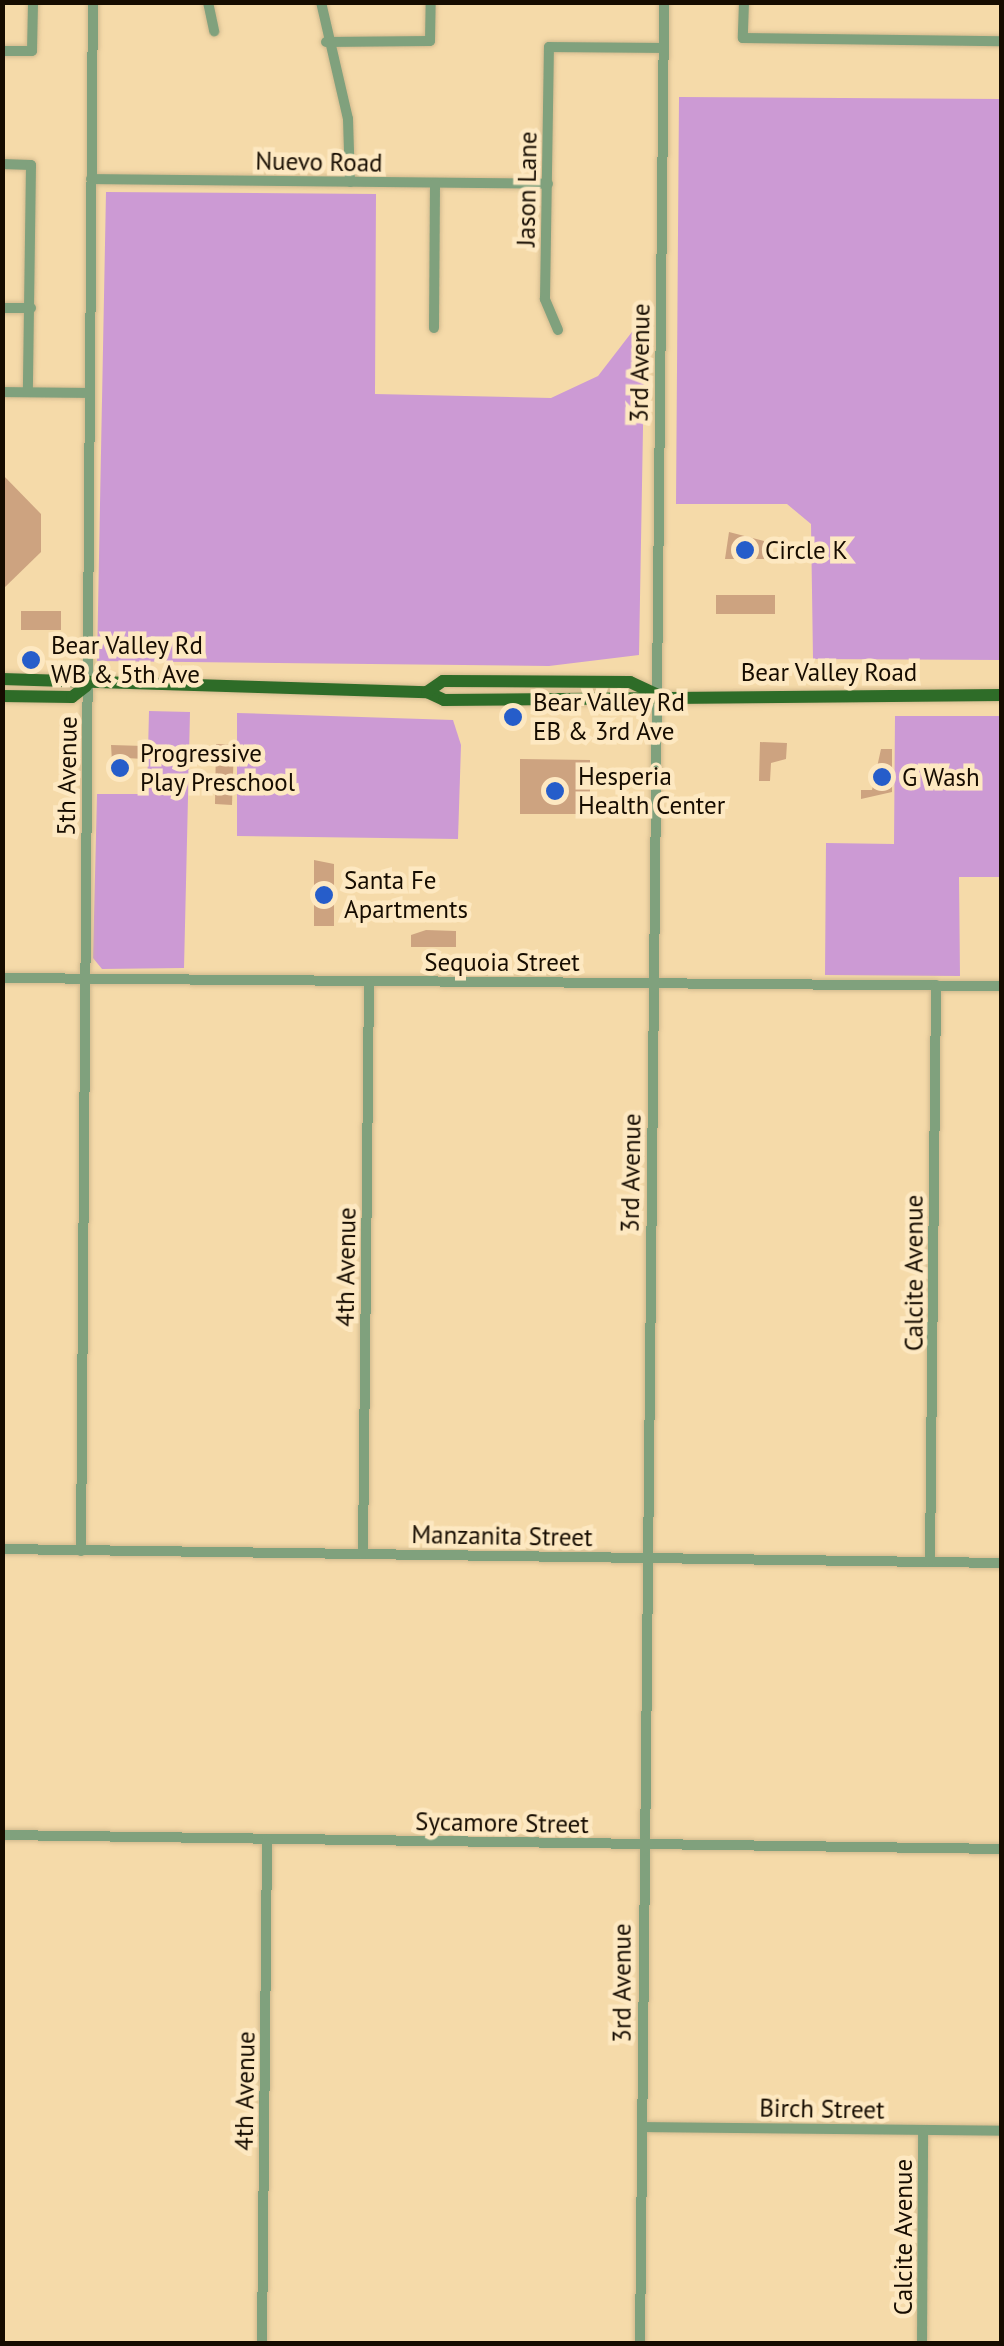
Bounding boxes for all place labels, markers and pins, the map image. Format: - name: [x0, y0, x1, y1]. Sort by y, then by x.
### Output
- place label: Circle K: [765, 535, 848, 565]
- marker: Circle K: [734, 539, 756, 561]
- place label: Bear Valley Rd WB & 5th Ave: [51, 631, 205, 690]
- marker: Bear Valley Rd WB & 5th Ave: [20, 649, 42, 671]
- place label: Bear Valley Rd EB & 3rd Ave: [533, 688, 687, 747]
- marker: Bear Valley Rd EB & 3rd Ave: [502, 706, 524, 728]
- place label: Progressive Play Preschool: [140, 739, 296, 798]
- marker: Progressive Play Preschool: [109, 757, 131, 779]
- place label: Hesperia Health Center: [578, 762, 725, 821]
- place label: G Wash: [902, 762, 980, 792]
- marker: G Wash: [871, 766, 893, 788]
- marker: Hesperia Health Center: [542, 778, 568, 804]
- place label: Santa Fe Apartments: [344, 866, 468, 925]
- marker: Santa Fe Apartments: [313, 884, 335, 906]

